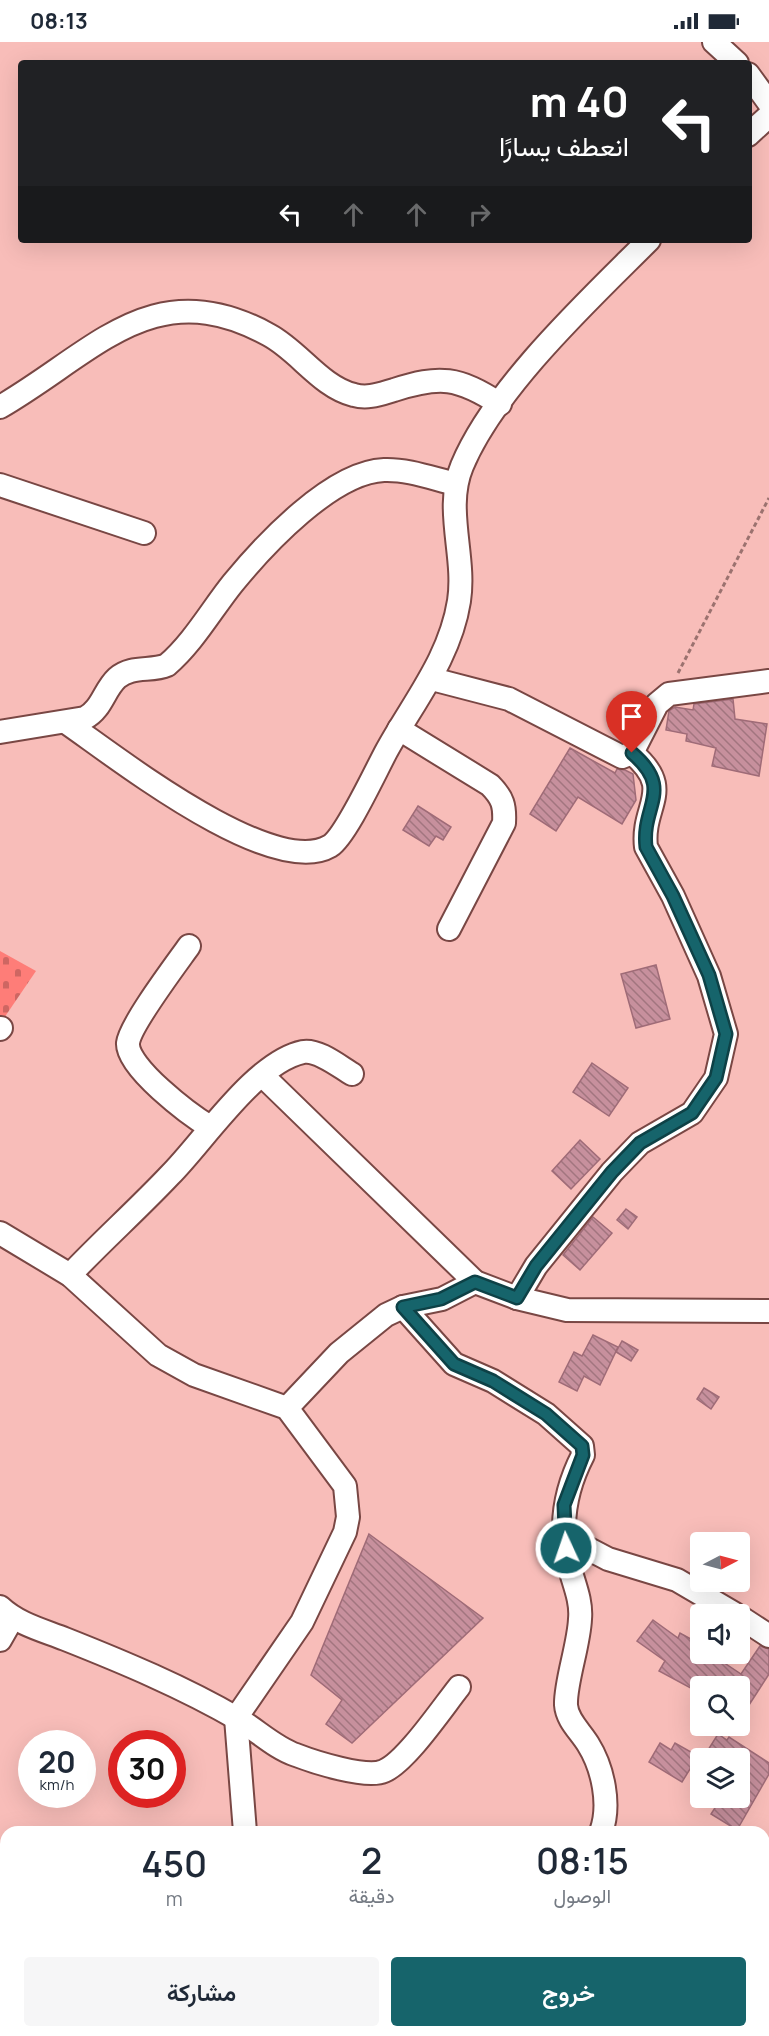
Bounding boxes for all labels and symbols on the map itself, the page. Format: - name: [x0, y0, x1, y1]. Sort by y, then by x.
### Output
- pin: [606, 691, 657, 753]
- position arrow: [534, 1516, 598, 1580]
- north arrow: [690, 1532, 750, 1592]
- speed limit sign: 30: [108, 1730, 186, 1808]

